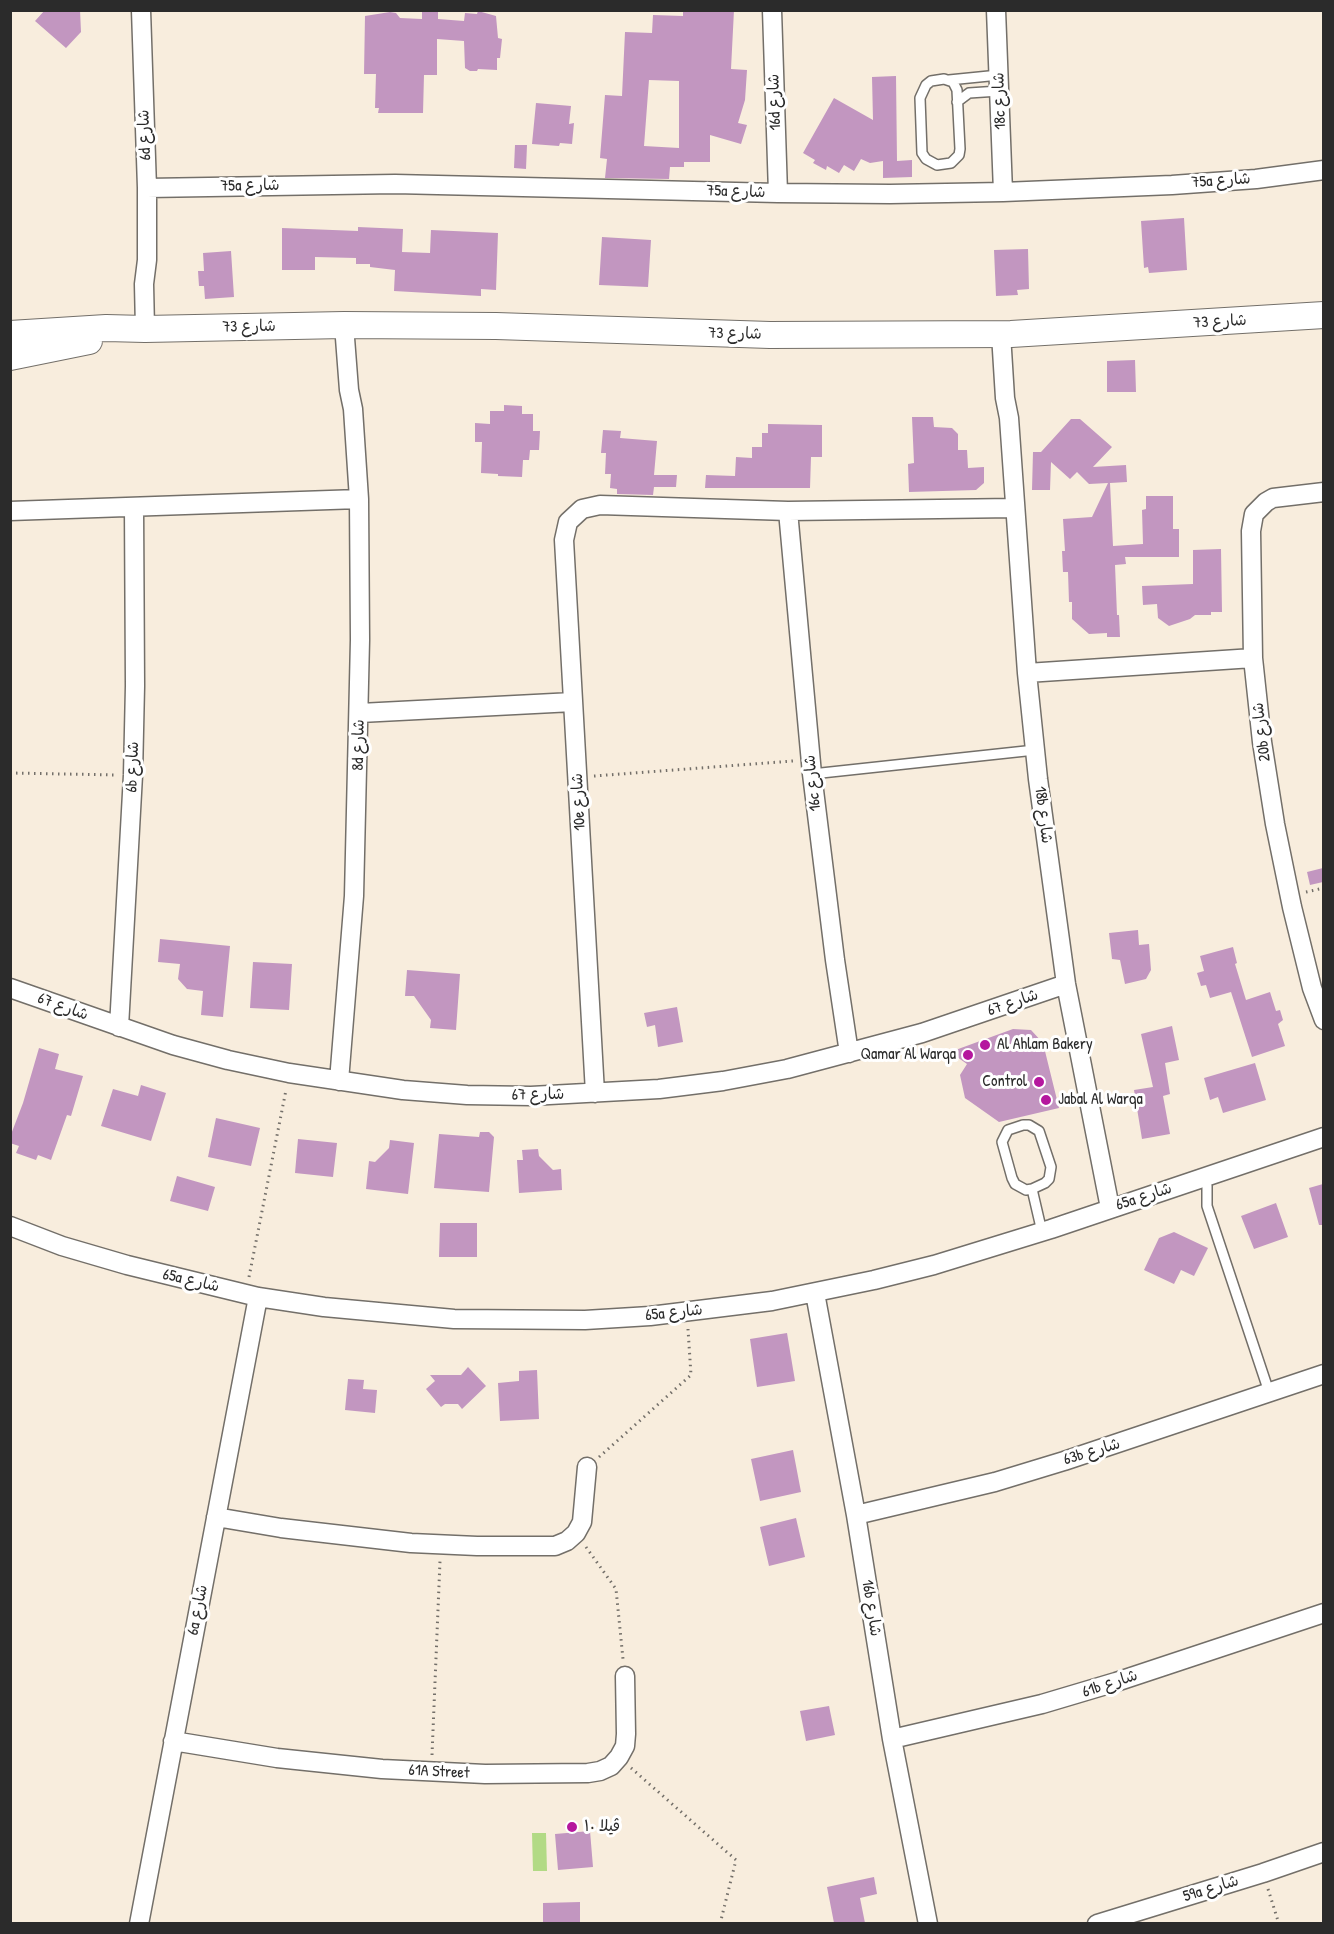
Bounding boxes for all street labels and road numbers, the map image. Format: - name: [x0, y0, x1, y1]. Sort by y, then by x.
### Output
- street label: 18c شارع: [989, 72, 1011, 130]
- street label: 16d شارع: [764, 73, 786, 131]
- street label: 6d شارع: [135, 109, 155, 161]
- street label: 75a شارع: [1191, 169, 1251, 193]
- street label: 75a شارع: [220, 176, 280, 196]
- street label: 75a شارع: [706, 181, 766, 203]
- street label: شارع 73: [1193, 311, 1247, 333]
- street label: شارع 73: [222, 317, 276, 337]
- street label: شارع 73: [708, 324, 762, 344]
- street label: 20b شارع: [1249, 701, 1275, 763]
- street label: 8d شارع: [349, 719, 369, 771]
- street label: 6b شارع: [123, 741, 143, 793]
- street label: 16c شارع: [800, 754, 826, 812]
- street label: 10e شارع: [568, 773, 590, 831]
- street label: 18b شارع: [1030, 785, 1056, 845]
- street label: شارع 67: [985, 985, 1041, 1021]
- street label: شارع 67: [35, 989, 91, 1025]
- street label: شارع 67: [512, 1085, 564, 1105]
- street label: 65a شارع: [1114, 1179, 1174, 1215]
- street label: 65a شارع: [161, 1265, 221, 1297]
- street label: 65a شارع: [644, 1300, 704, 1326]
- street label: 63b شارع: [1061, 1434, 1123, 1470]
- street label: 16b شارع: [857, 1578, 885, 1638]
- street label: 6a شارع: [184, 1583, 212, 1637]
- street label: 61b شارع: [1080, 1666, 1140, 1702]
- street label: 61A Street: [408, 1761, 470, 1783]
- street label: 59a شارع: [1181, 1871, 1241, 1907]

